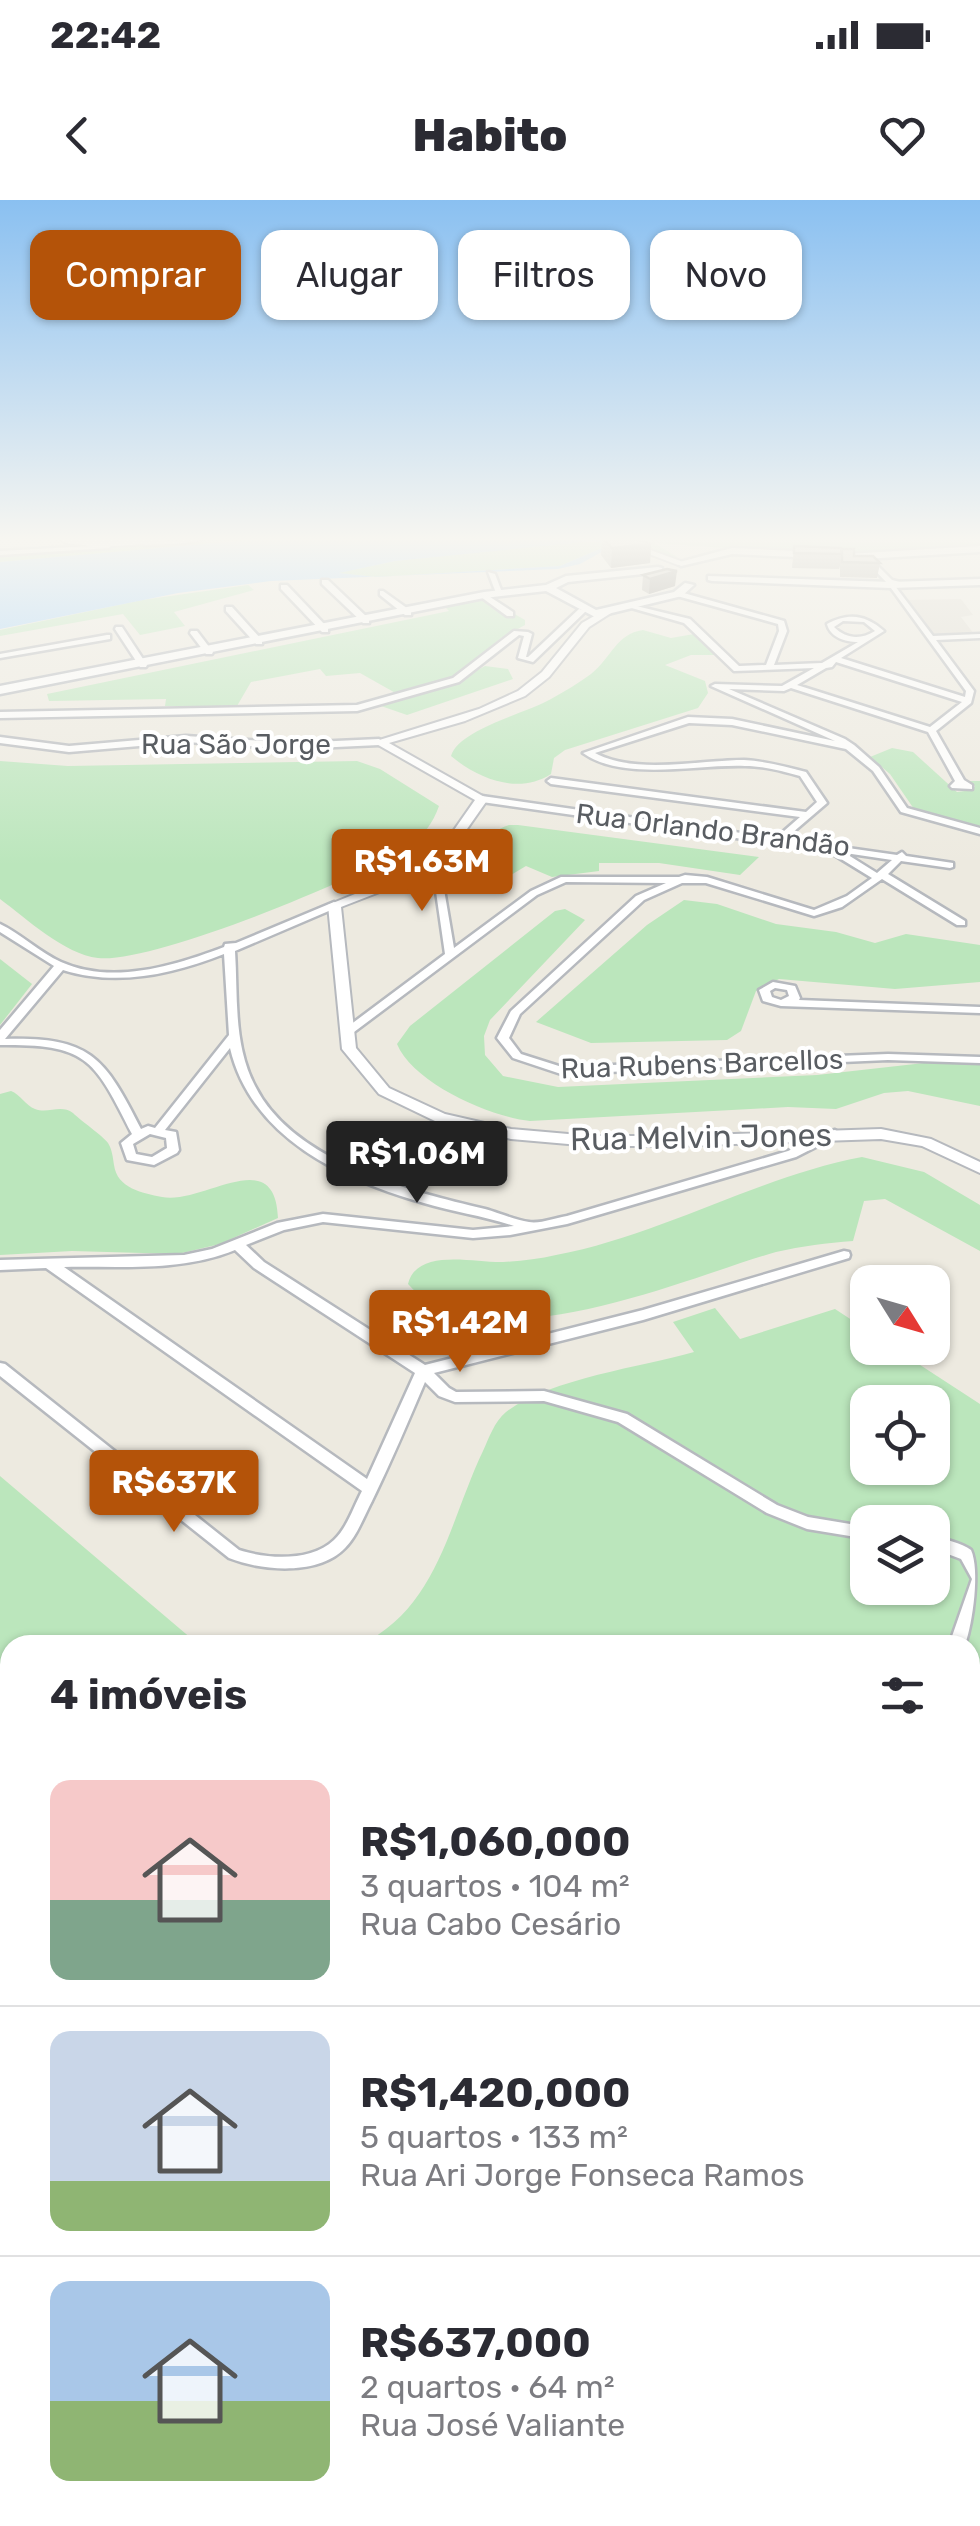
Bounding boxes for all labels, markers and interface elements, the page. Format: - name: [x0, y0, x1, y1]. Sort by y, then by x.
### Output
- text: 22:42: [50, 12, 161, 58]
- icon: back: [50, 108, 105, 163]
- icon: heart: [875, 108, 930, 163]
- text: Habito: [413, 109, 567, 162]
- chip: Comprar: [30, 230, 241, 320]
- chip: Alugar: [261, 230, 438, 320]
- chip: Filtros: [458, 230, 630, 320]
- chip: Novo: [650, 230, 802, 320]
- street label: Rua São Jorge: [141, 728, 331, 761]
- street label: Rua Orlando Brandão: [574, 797, 852, 863]
- pin: R$1.63M: [330, 829, 514, 914]
- text: R$1.63M: [354, 842, 490, 880]
- street label: Rua Rubens Barcellos: [560, 1043, 844, 1085]
- street label: Rua Melvin Jones: [570, 1116, 832, 1158]
- pin: R$1.06M: [325, 1121, 509, 1206]
- text: R$1.06M: [348, 1134, 486, 1172]
- north arrow: [850, 1265, 950, 1365]
- map controls: [850, 1265, 950, 1605]
- pin: R$1.42M: [368, 1290, 552, 1375]
- text: R$1.42M: [391, 1303, 529, 1341]
- button: locate: [850, 1385, 950, 1485]
- pin: R$637K: [93, 1450, 255, 1535]
- text: R$637K: [112, 1463, 236, 1501]
- button: layers: [850, 1505, 950, 1605]
- icon: filters: [875, 1668, 930, 1723]
- text: 4 imóveis: [50, 1670, 247, 1720]
- text: R$1,060,000: [360, 1817, 631, 1867]
- icon: home: [130, 1820, 250, 1940]
- text: 3 quartos · 104 m²: [360, 1867, 630, 1905]
- text: Rua Cabo Cesário: [360, 1905, 621, 1943]
- text: R$1,420,000: [360, 2068, 631, 2118]
- icon: home: [130, 2071, 250, 2191]
- text: 5 quartos · 133 m²: [360, 2118, 628, 2156]
- text: Rua Ari Jorge Fonseca Ramos: [360, 2156, 805, 2194]
- text: R$637,000: [360, 2318, 591, 2368]
- icon: home: [130, 2321, 250, 2441]
- text: 2 quartos · 64 m²: [360, 2368, 615, 2406]
- text: Rua José Valiante: [360, 2406, 625, 2444]

